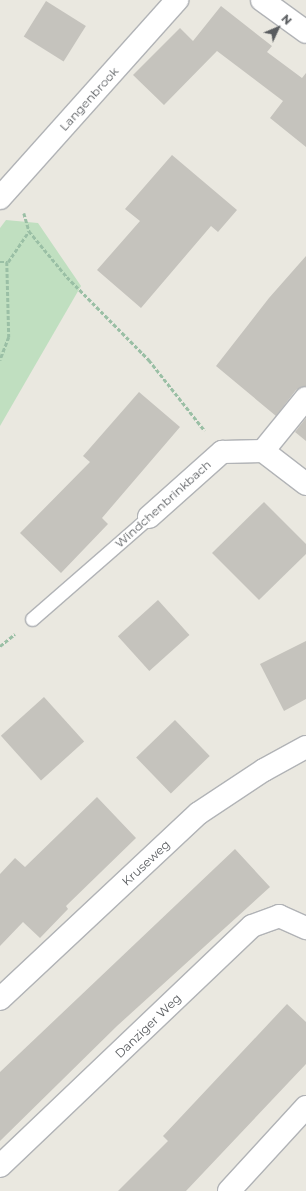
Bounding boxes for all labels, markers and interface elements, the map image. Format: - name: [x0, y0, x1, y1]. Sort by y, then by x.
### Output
- north arrow: [258, 8, 298, 48]
- text: N: [279, 12, 295, 28]
- street label: Langenbrook: [57, 64, 121, 134]
- street label: Windchenbrinkbach: [112, 457, 214, 551]
- street label: Kruseweg: [119, 837, 173, 889]
- street label: Danziger Weg: [112, 991, 184, 1061]

